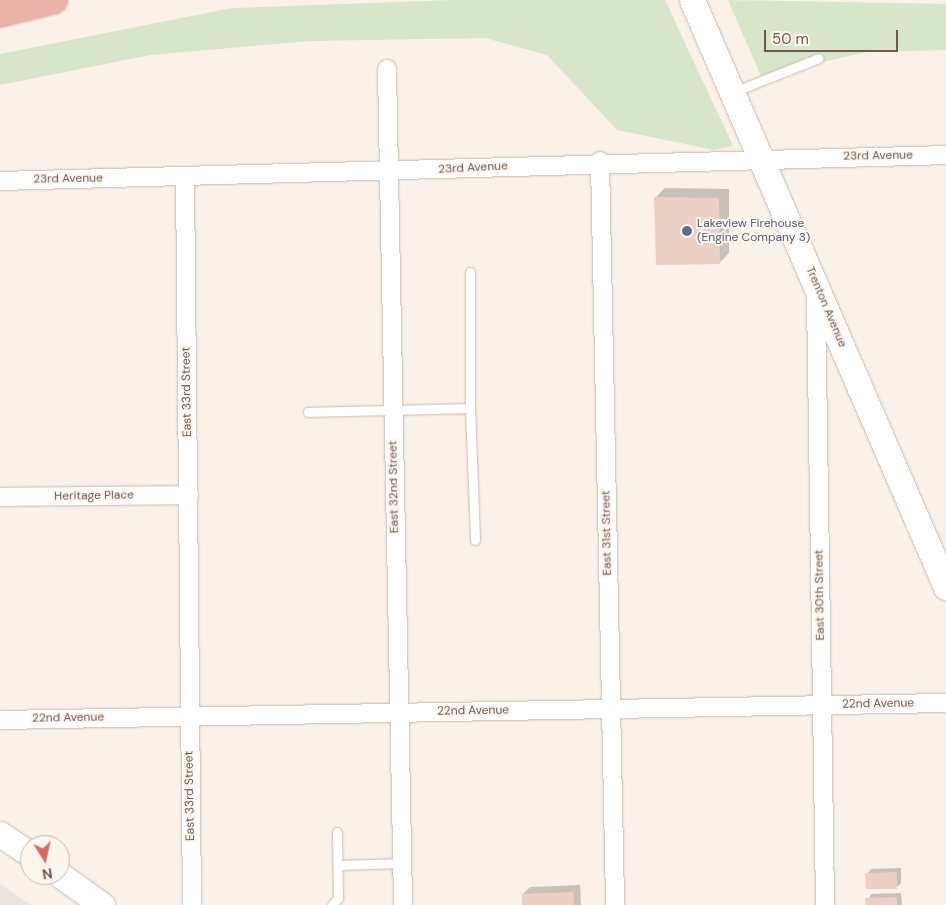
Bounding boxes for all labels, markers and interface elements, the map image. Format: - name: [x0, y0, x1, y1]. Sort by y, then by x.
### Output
- scale bar: [766, 20, 900, 52]
- text: 50 m: [772, 29, 809, 49]
- street label: 23rd Avenue: [843, 148, 913, 164]
- street label: 23rd Avenue: [438, 159, 508, 177]
- street label: 23rd Avenue: [33, 171, 103, 187]
- place label: Lakeview Firehouse (Engine Company 3): [697, 217, 810, 245]
- marker: Lakeview Firehouse (Engine Company 3): [681, 225, 693, 237]
- street label: Trenton Avenue: [802, 264, 850, 350]
- street label: East 33rd Street: [179, 347, 195, 437]
- street label: East 32nd Street: [386, 441, 402, 533]
- street label: Heritage Place: [54, 488, 134, 504]
- street label: East 31st Street: [599, 490, 615, 576]
- street label: East 30th Street: [812, 549, 828, 641]
- street label: 22nd Avenue: [842, 696, 914, 712]
- street label: 22nd Avenue: [437, 703, 509, 719]
- street label: 22nd Avenue: [32, 710, 104, 726]
- street label: East 33rd Street: [182, 751, 198, 841]
- north arrow: [20, 835, 70, 885]
- text: N: [41, 864, 54, 884]

